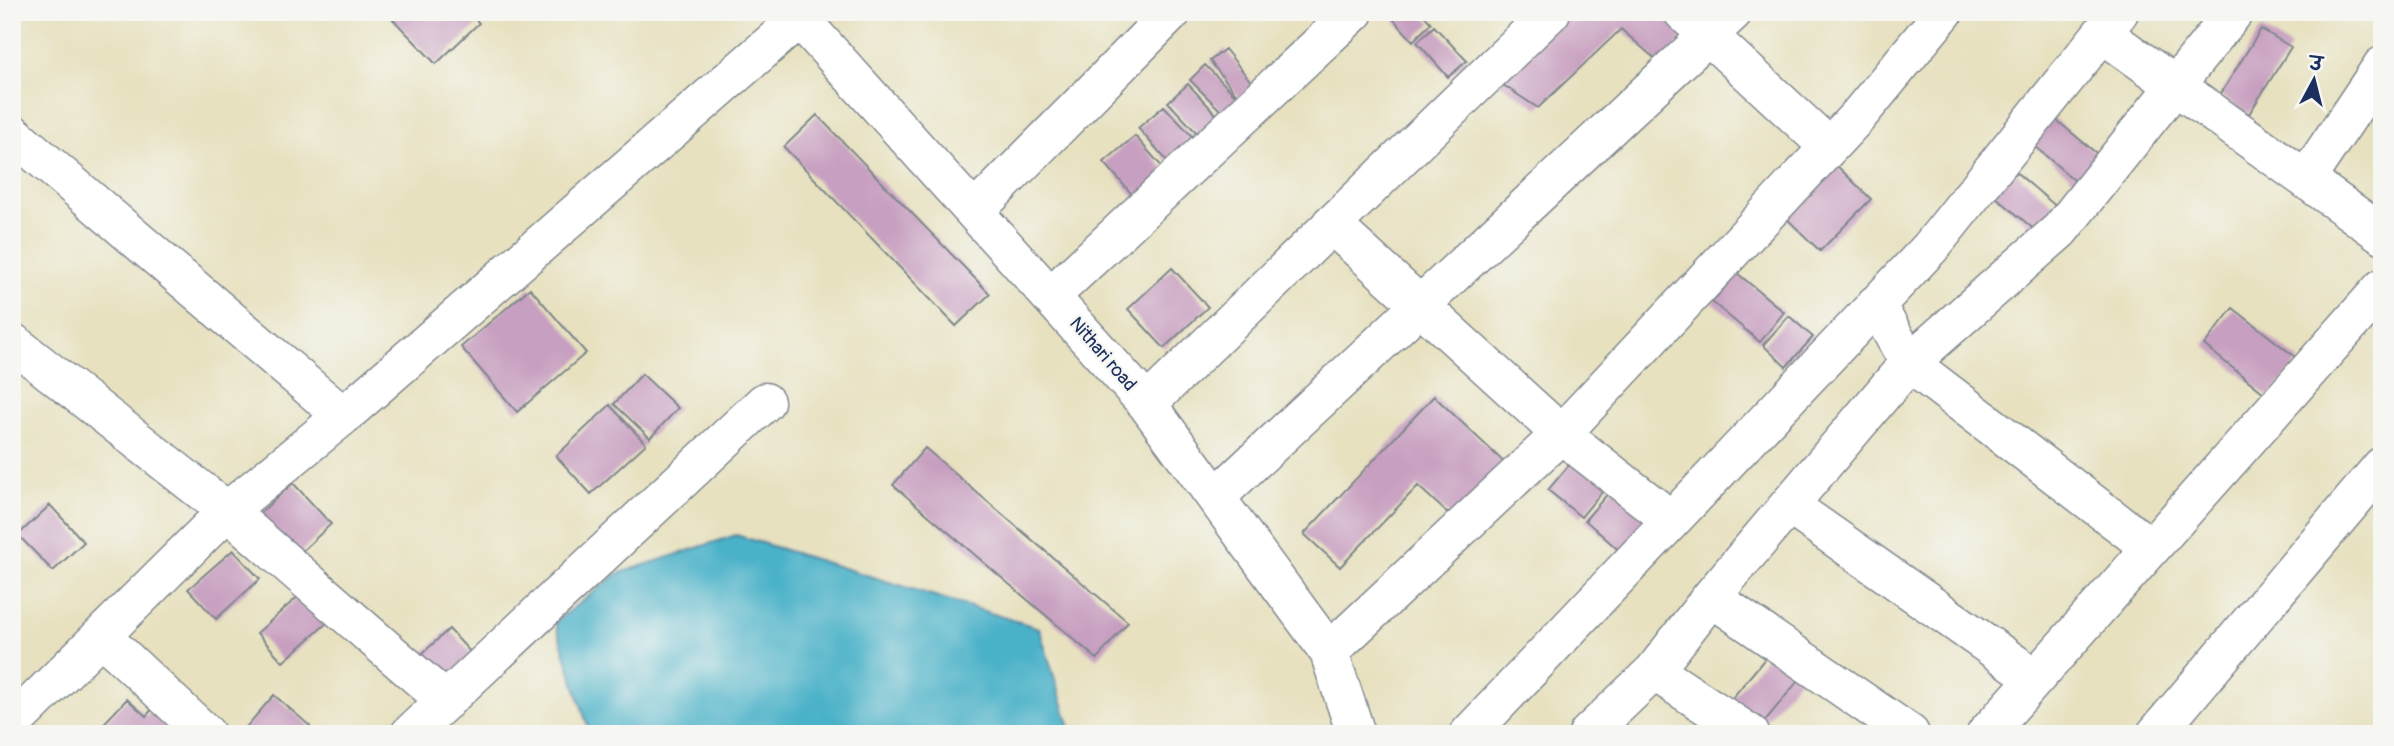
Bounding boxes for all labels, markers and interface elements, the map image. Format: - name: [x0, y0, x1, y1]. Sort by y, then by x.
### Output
- north arrow: [2278, 46, 2348, 116]
- text: उ: [2306, 51, 2326, 77]
- street label: Nithari road: [1064, 312, 1142, 396]

